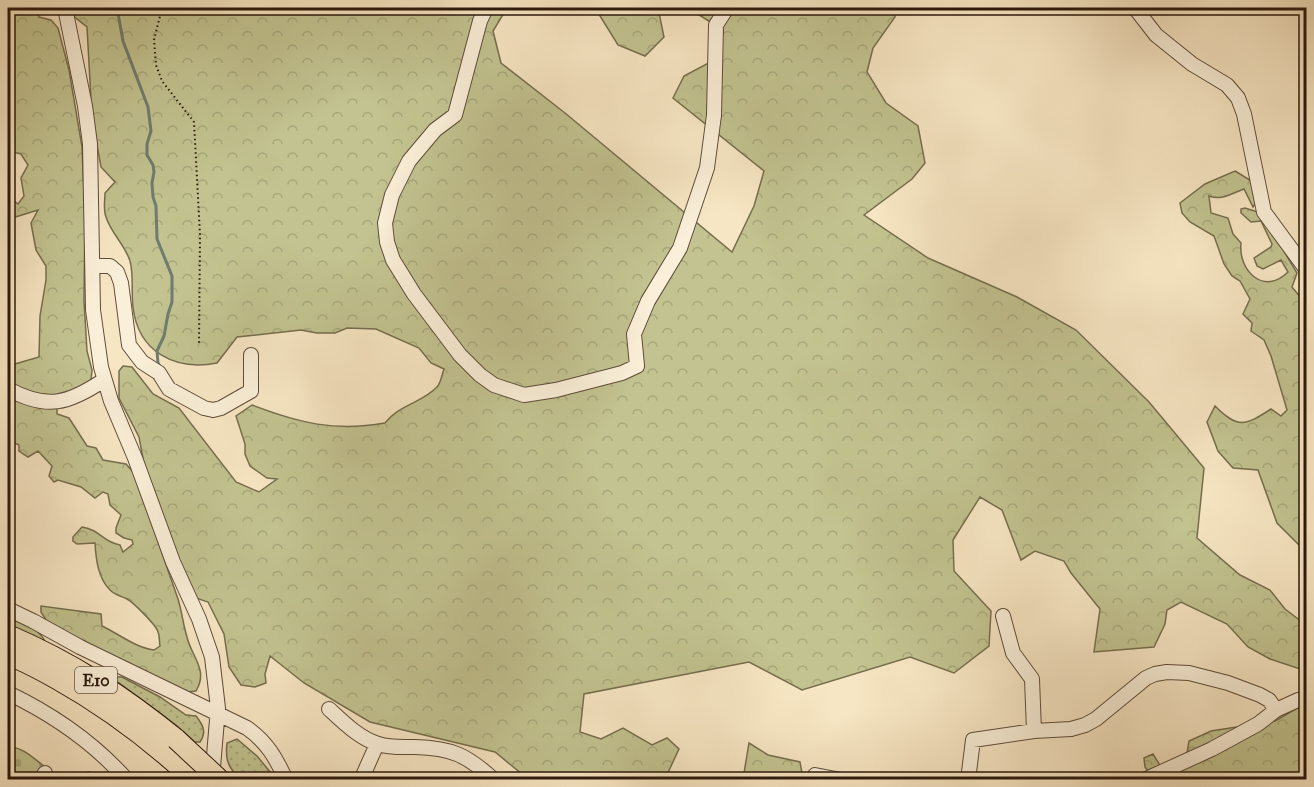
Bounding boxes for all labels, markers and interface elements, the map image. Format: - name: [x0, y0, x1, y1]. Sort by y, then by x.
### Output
- road number: E10: [75, 667, 117, 693]

